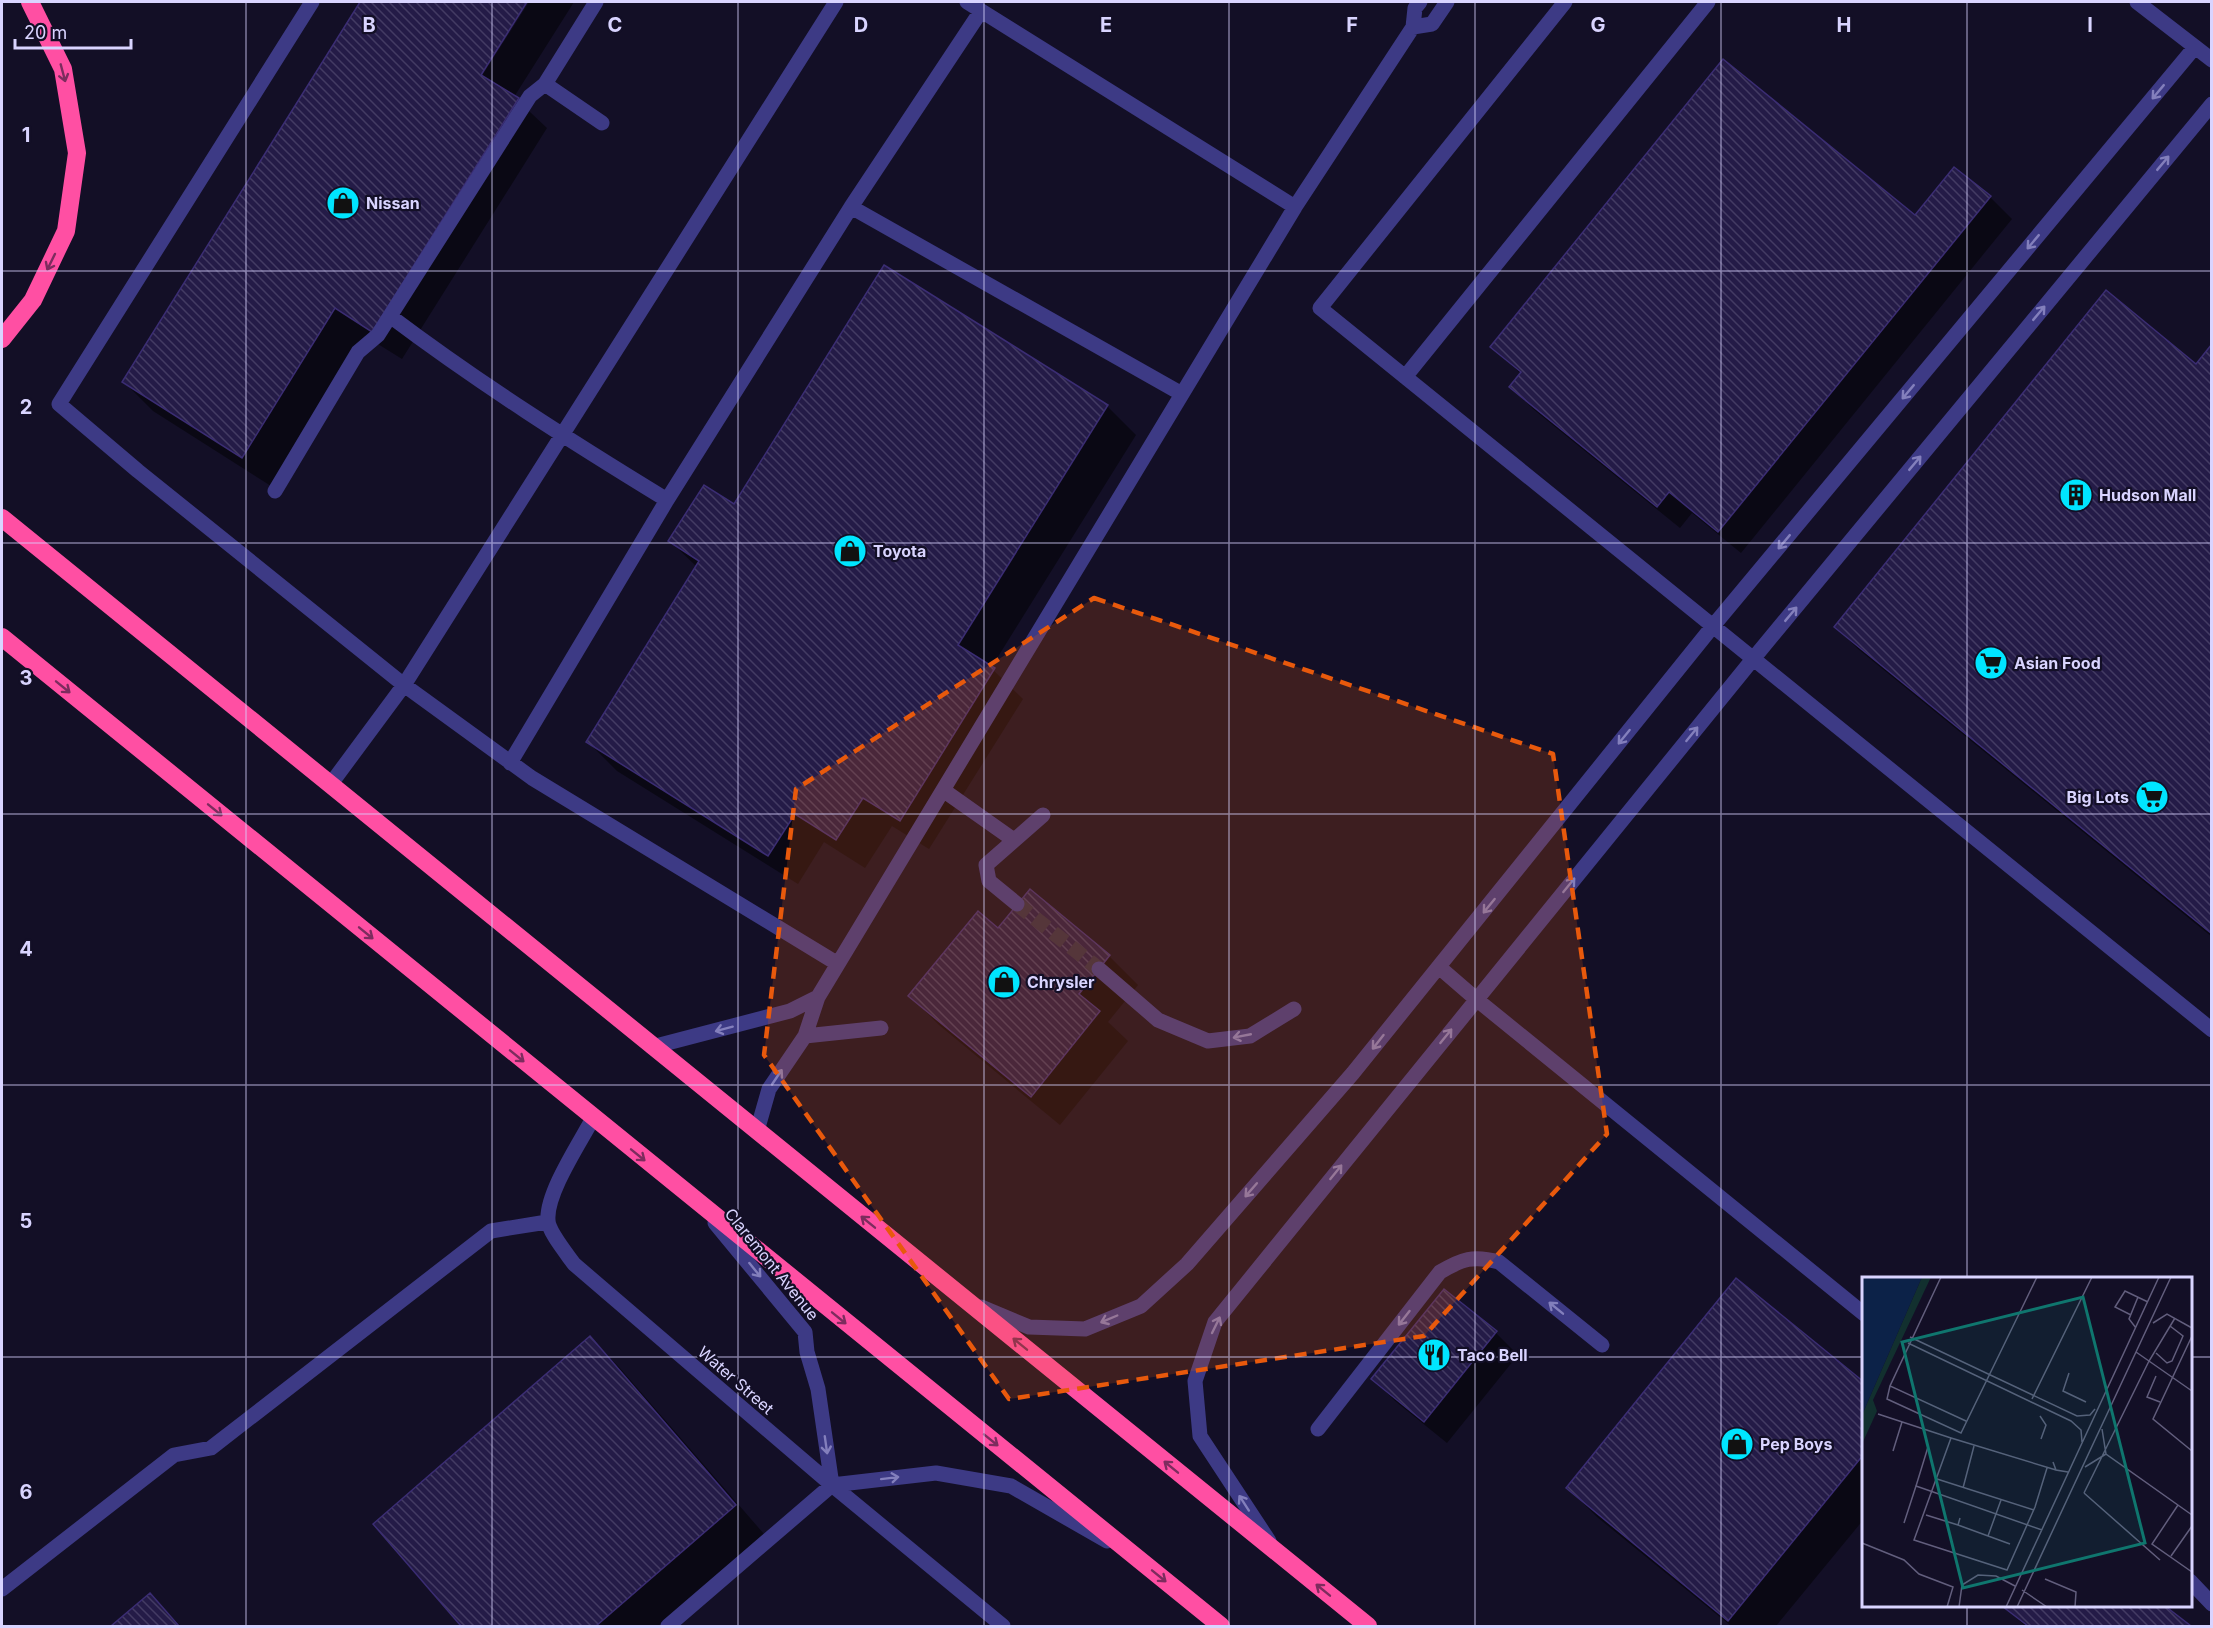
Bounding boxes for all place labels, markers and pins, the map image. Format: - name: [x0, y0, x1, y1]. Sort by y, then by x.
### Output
- shop icon: Nissan: [325, 185, 361, 221]
- place label: Nissan: [366, 193, 420, 213]
- building icon: Hudson Mall: [2058, 477, 2094, 513]
- place label: Hudson Mall: [2099, 485, 2196, 505]
- shop icon: Toyota: [832, 533, 868, 569]
- place label: Toyota: [873, 541, 926, 561]
- supermarket icon: Asian Food: [1973, 645, 2009, 681]
- place label: Asian Food: [2014, 653, 2101, 673]
- supermarket icon: Big Lots: [2134, 779, 2170, 815]
- place label: Big Lots: [2067, 787, 2129, 807]
- shop icon: Chrysler: [986, 964, 1022, 1000]
- place label: Chrysler: [1027, 972, 1095, 992]
- restaurant icon: Taco Bell: [1416, 1337, 1452, 1373]
- place label: Taco Bell: [1457, 1345, 1528, 1365]
- shop icon: Pep Boys: [1719, 1426, 1755, 1462]
- place label: Pep Boys: [1760, 1434, 1832, 1454]

